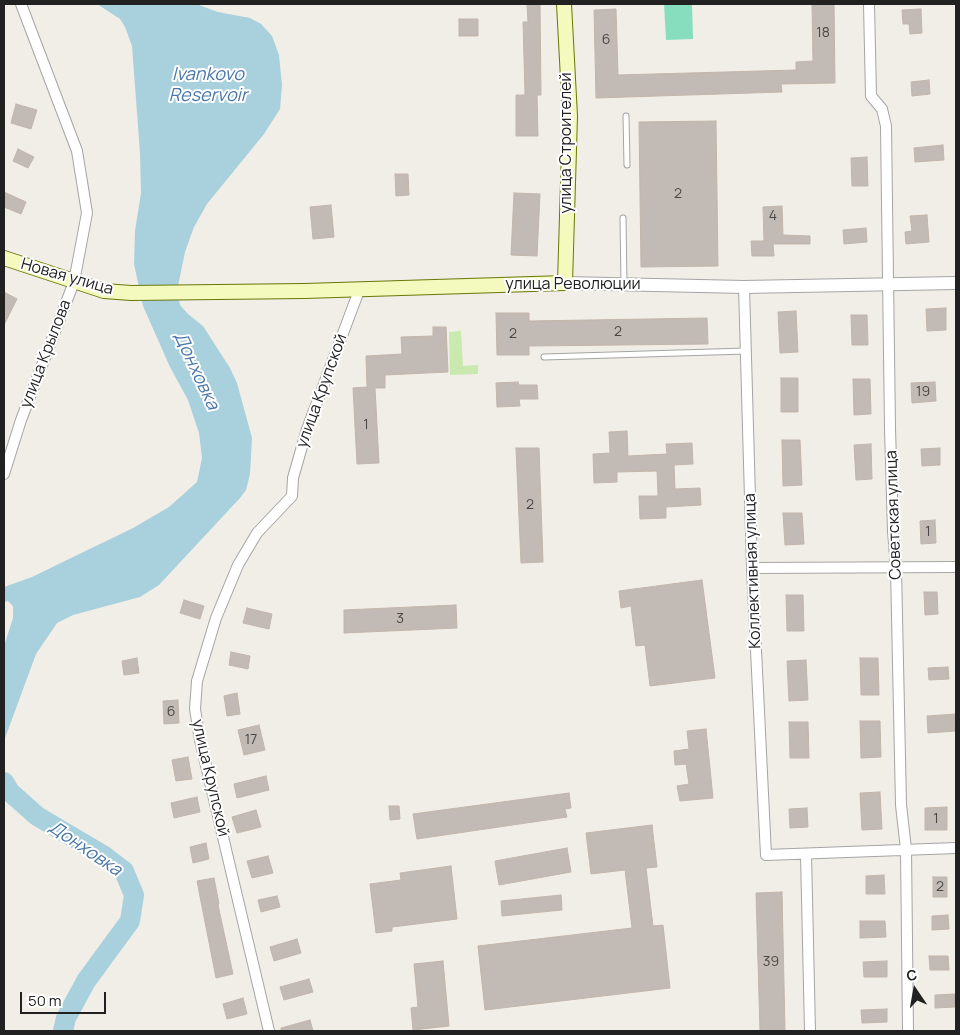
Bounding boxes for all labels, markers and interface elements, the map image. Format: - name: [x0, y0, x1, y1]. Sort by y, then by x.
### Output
- house number: 18: [816, 25, 830, 41]
- house number: 6: [602, 32, 610, 48]
- water label: Ivankovo Reservoir: [169, 64, 247, 106]
- street label: улица Строителей: [557, 72, 577, 214]
- house number: 2: [674, 186, 682, 202]
- house number: 4: [769, 208, 777, 224]
- street label: Новая улица: [19, 255, 115, 299]
- street label: улица Революции: [505, 275, 641, 295]
- street label: улица Крылова: [17, 297, 75, 411]
- house number: 2: [614, 324, 622, 340]
- house number: 2: [509, 326, 517, 342]
- water label: Донховка: [169, 329, 223, 413]
- street label: улица Крупской: [292, 331, 352, 451]
- house number: 19: [916, 384, 930, 400]
- house number: 1: [363, 417, 369, 433]
- street label: Советская улица: [882, 450, 906, 580]
- street label: Коллективная улица: [741, 493, 765, 649]
- house number: 2: [526, 497, 534, 513]
- house number: 1: [925, 524, 931, 540]
- house number: 3: [396, 611, 404, 627]
- house number: 6: [167, 704, 175, 720]
- street label: улица Крупской: [187, 717, 233, 839]
- house number: 17: [245, 732, 257, 748]
- house number: 1: [933, 811, 939, 827]
- water label: Донховка: [45, 817, 125, 881]
- house number: 2: [936, 879, 944, 895]
- house number: 39: [763, 954, 779, 970]
- text: С: [905, 964, 919, 985]
- north arrow: [890, 965, 940, 1015]
- scale bar: [22, 982, 109, 1014]
- text: 50 m: [28, 990, 62, 1011]

